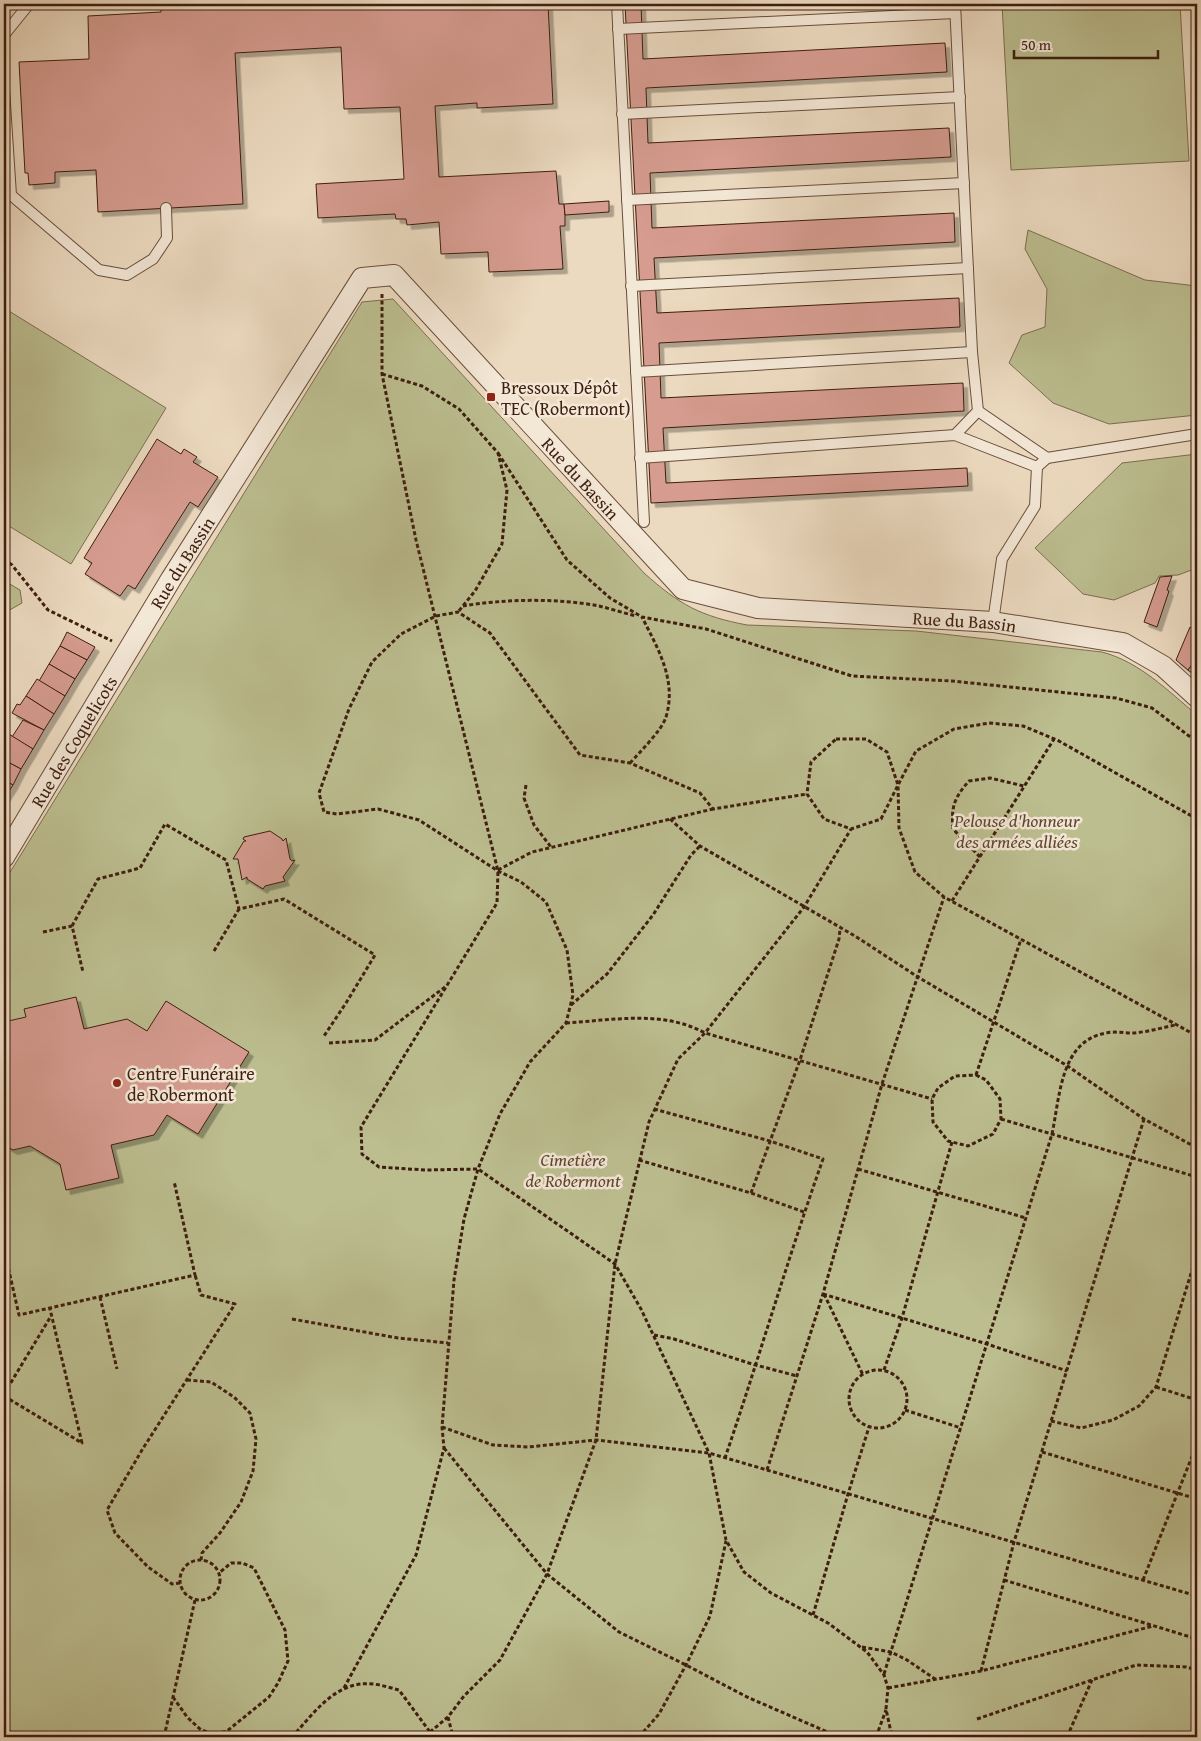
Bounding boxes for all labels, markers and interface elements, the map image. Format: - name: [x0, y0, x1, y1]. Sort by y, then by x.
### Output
- scale bar: [1014, 28, 1157, 60]
- text: 50 m: [1021, 34, 1052, 55]
- place label: Bressoux Dépôt TEC (Robermont): [501, 374, 631, 422]
- marker: Bressoux Dépôt TEC (Robermont): [485, 391, 497, 403]
- street label: Rue du Bassin: [536, 431, 626, 526]
- street label: Rue du Bassin: [143, 511, 221, 614]
- street label: Rue du Bassin: [912, 604, 1018, 639]
- street label: Rue des Coquelicots: [24, 670, 124, 812]
- park label: Pelouse d'honneur des armées alliées: [953, 807, 1081, 855]
- place label: Centre Funéraire de Robermont: [127, 1060, 255, 1108]
- marker: Centre Funéraire de Robermont: [111, 1077, 123, 1089]
- park label: Cimetière de Robermont: [525, 1146, 621, 1194]

